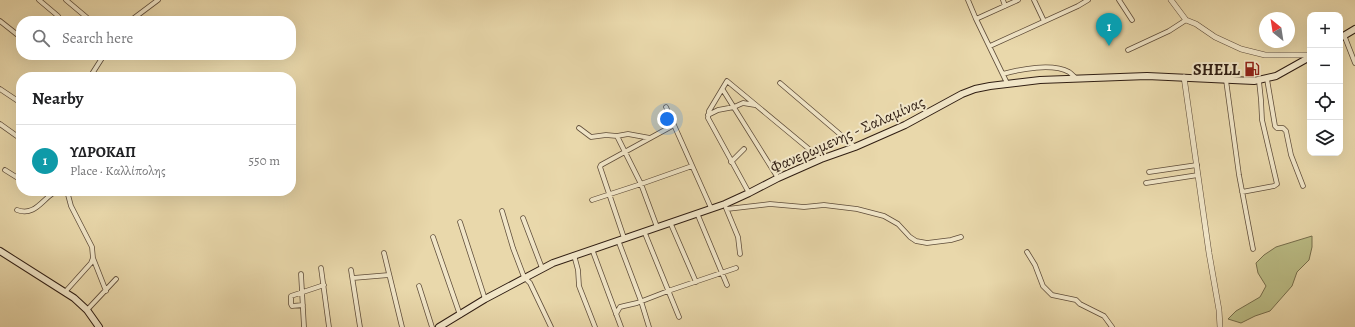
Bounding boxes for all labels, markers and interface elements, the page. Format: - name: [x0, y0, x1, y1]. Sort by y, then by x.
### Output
- north arrow: [1259, 12, 1295, 48]
- map controls: [1307, 12, 1343, 156]
- button: +: [1307, 12, 1343, 48]
- pin: 1: [1096, 13, 1122, 46]
- search box: [16, 16, 296, 60]
- icon: search: [30, 27, 52, 49]
- text: Search here: [62, 28, 133, 48]
- button: −: [1307, 48, 1343, 84]
- place label: SHELL: [1193, 59, 1241, 81]
- fuel station icon: SHELL: [1243, 60, 1261, 78]
- button: locate: [1307, 84, 1343, 120]
- text: Nearby: [32, 87, 83, 110]
- street label: Φανερωμενης - Σαλαμίνας: [767, 91, 928, 179]
- your location: [657, 109, 677, 129]
- button: layers: [1307, 120, 1343, 156]
- text: ΥΔΡΟΚΑΠ: [70, 142, 136, 162]
- text: 1: [43, 152, 47, 169]
- text: 550 m: [249, 152, 280, 169]
- text: Place · Καλλίπολης: [70, 162, 166, 179]

